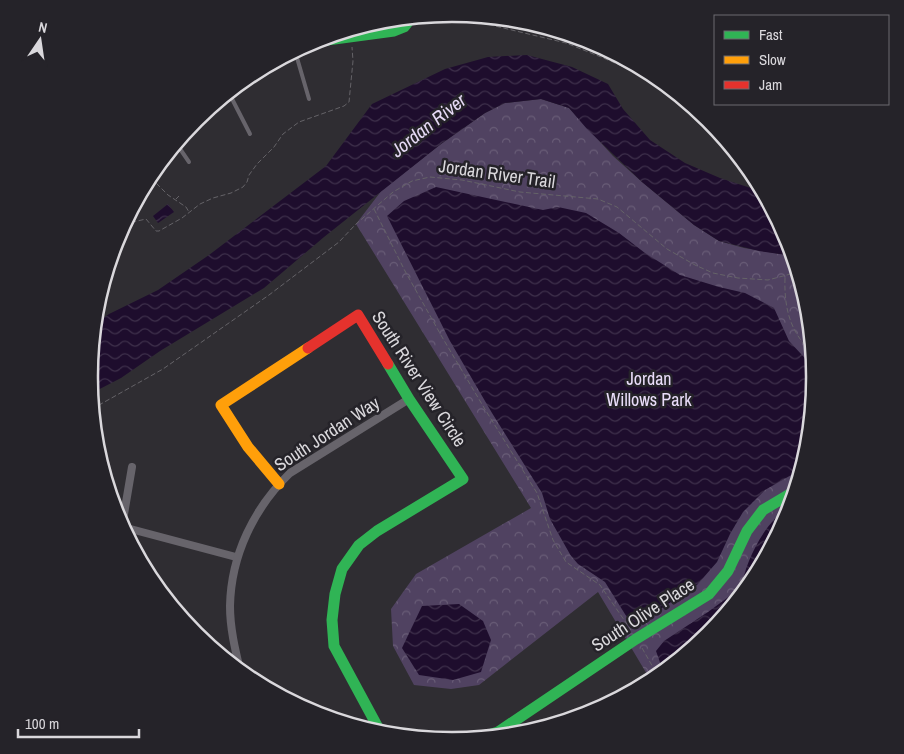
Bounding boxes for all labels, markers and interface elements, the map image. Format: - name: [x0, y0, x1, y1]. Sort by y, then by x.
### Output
- north arrow: [15, 15, 65, 65]
- legend: [714, 15, 889, 105]
- text: N: [37, 18, 49, 37]
- text: Fast: [759, 24, 783, 45]
- text: Slow: [759, 49, 786, 70]
- text: Jam: [759, 74, 782, 95]
- water label: Jordan River: [384, 87, 472, 163]
- street label: Jordan River Trail: [437, 153, 557, 194]
- street label: South River View Circle: [366, 306, 473, 451]
- park label: Jordan Willows Park: [606, 366, 692, 412]
- street label: South Jordan Way: [269, 390, 385, 477]
- street label: South Olive Place: [586, 572, 699, 657]
- scale bar: [18, 706, 139, 738]
- text: 100 m: [25, 713, 59, 734]

